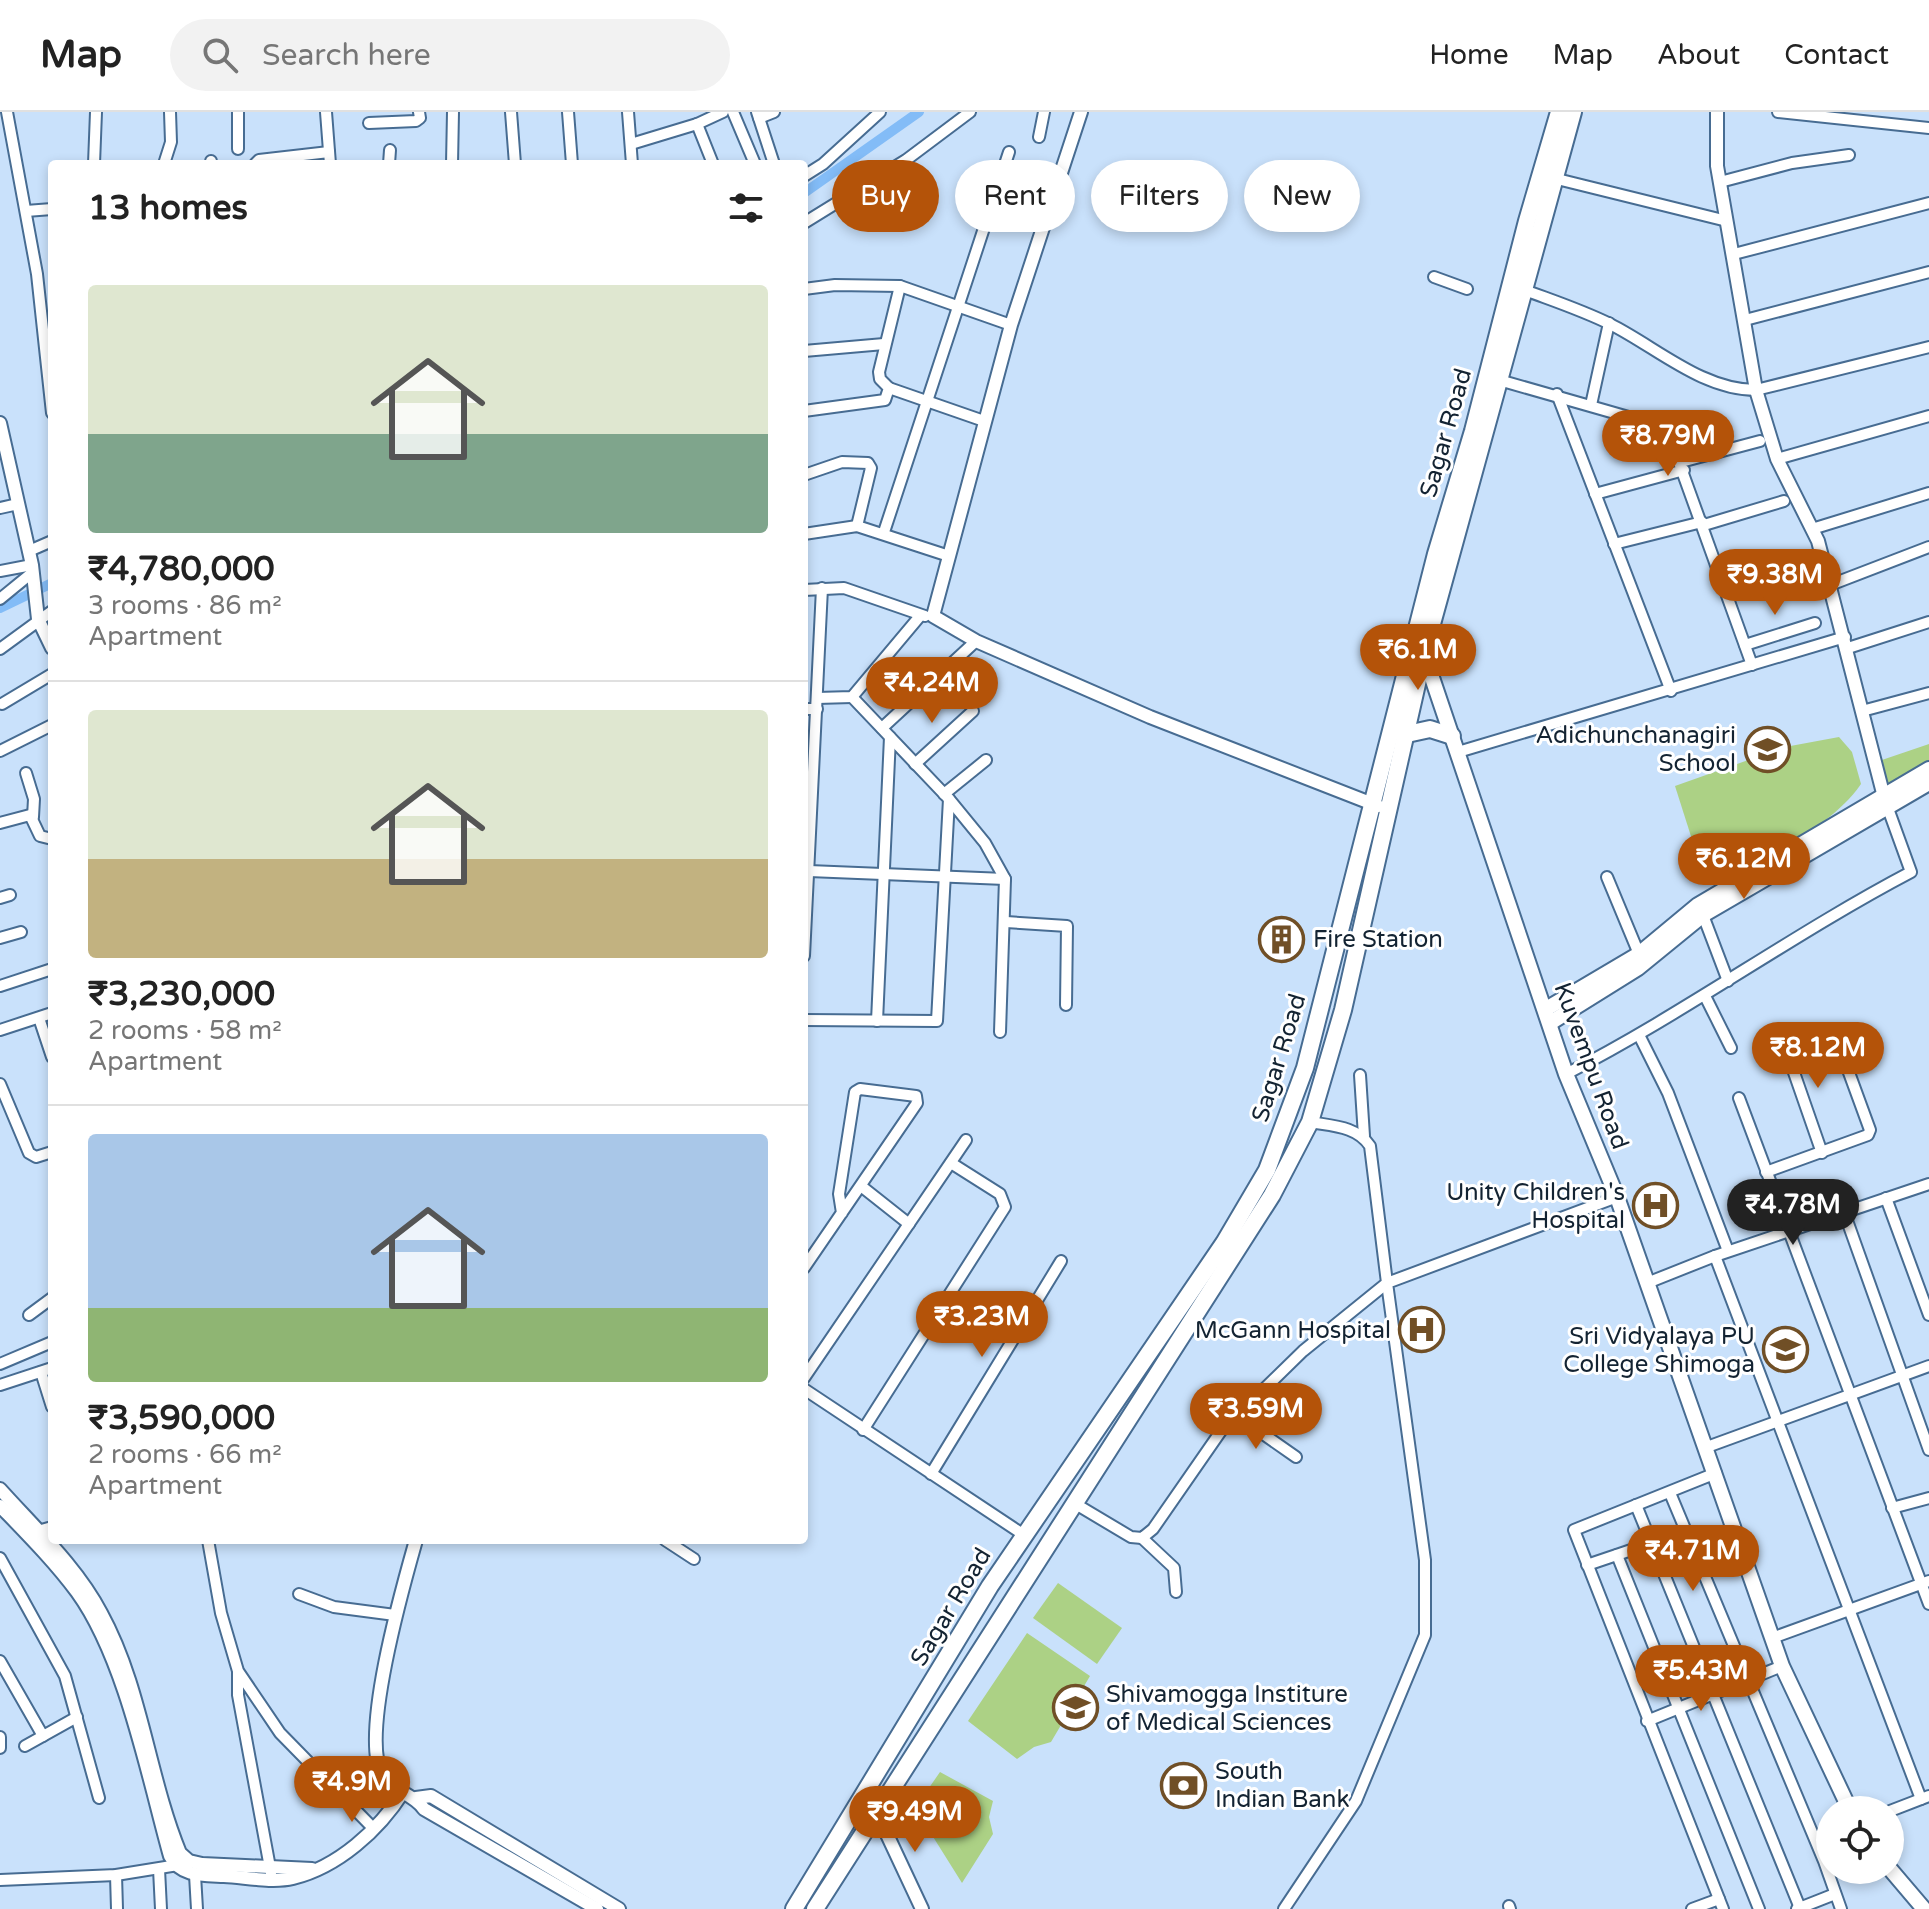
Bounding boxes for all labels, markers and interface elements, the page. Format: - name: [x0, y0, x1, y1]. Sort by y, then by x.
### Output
- search box: [170, 19, 730, 91]
- text: Map: [40, 32, 122, 78]
- icon: search: [198, 33, 242, 77]
- text: Search here: [262, 37, 431, 74]
- text: Home: [1429, 38, 1509, 72]
- text: Map: [1553, 38, 1613, 72]
- text: About: [1657, 38, 1740, 72]
- text: Contact: [1784, 38, 1889, 72]
- chip: Buy: [832, 160, 939, 232]
- chip: Rent: [955, 160, 1075, 232]
- chip: Filters: [1091, 160, 1228, 232]
- chip: New: [1244, 160, 1360, 232]
- icon: filters: [724, 186, 768, 230]
- text: 13 homes: [88, 188, 248, 229]
- icon: home: [356, 337, 500, 481]
- street label: Sagar Road: [1414, 365, 1478, 501]
- pin: ₹8.79M: [1603, 410, 1733, 478]
- text: ₹8.79M: [1620, 420, 1716, 451]
- text: ₹4,780,000: [88, 549, 275, 590]
- pin: ₹9.38M: [1710, 549, 1840, 617]
- text: ₹9.38M: [1727, 559, 1823, 590]
- text: 3 rooms · 86 m²: [88, 590, 282, 621]
- text: Apartment: [88, 621, 222, 652]
- pin: ₹6.1M: [1362, 624, 1474, 692]
- text: ₹6.1M: [1378, 634, 1458, 665]
- pin: ₹4.24M: [867, 657, 997, 725]
- text: ₹4.24M: [884, 667, 980, 698]
- place label: Adichunchanagiri School: [1535, 721, 1736, 778]
- school or university icon: Adichunchanagiri School: [1743, 725, 1791, 773]
- icon: home: [356, 762, 500, 906]
- pin: ₹6.12M: [1679, 833, 1809, 901]
- text: ₹6.12M: [1696, 843, 1792, 874]
- building icon: Fire Station: [1258, 915, 1306, 963]
- place label: Fire Station: [1313, 925, 1443, 954]
- text: ₹3,230,000: [88, 974, 275, 1015]
- street label: Kuvempu Road: [1547, 979, 1635, 1153]
- street label: Sagar Road: [1246, 990, 1312, 1126]
- text: 2 rooms · 58 m²: [88, 1015, 282, 1046]
- pin: ₹8.12M: [1753, 1022, 1883, 1090]
- text: ₹8.12M: [1770, 1032, 1866, 1063]
- text: Apartment: [88, 1046, 222, 1077]
- place label: Unity Children's Hospital: [1446, 1178, 1625, 1235]
- pin: ₹4.78M: [1728, 1179, 1858, 1247]
- hospital icon: Unity Children's Hospital: [1632, 1182, 1680, 1230]
- icon: home: [356, 1186, 500, 1330]
- text: ₹4.78M: [1745, 1189, 1841, 1220]
- pin: ₹3.23M: [917, 1291, 1047, 1359]
- text: ₹3.23M: [934, 1301, 1030, 1332]
- hospital icon: McGann Hospital: [1398, 1306, 1446, 1354]
- place label: McGann Hospital: [1195, 1316, 1391, 1345]
- place label: Sri Vidyalaya PU College Shimoga: [1563, 1322, 1755, 1379]
- school or university icon: Sri Vidyalaya PU College Shimoga: [1762, 1326, 1810, 1374]
- pin: ₹3.59M: [1191, 1383, 1321, 1451]
- text: ₹3.59M: [1208, 1393, 1304, 1424]
- text: ₹3,590,000: [88, 1398, 275, 1439]
- text: 2 rooms · 66 m²: [88, 1439, 282, 1470]
- text: Apartment: [88, 1470, 222, 1501]
- pin: ₹4.71M: [1628, 1525, 1758, 1593]
- text: ₹4.71M: [1645, 1535, 1741, 1566]
- street label: Sagar Road: [904, 1543, 998, 1671]
- pin: ₹5.43M: [1636, 1645, 1766, 1713]
- text: ₹5.43M: [1653, 1655, 1749, 1686]
- place label: Shivamogga Institure of Medical Sciences: [1106, 1680, 1348, 1737]
- school or university icon: Shivamogga Institure of Medical Sciences: [1051, 1684, 1099, 1732]
- pin: ₹4.9M: [296, 1756, 408, 1824]
- place label: South Indian Bank: [1215, 1757, 1350, 1814]
- bank icon: South Indian Bank: [1160, 1761, 1208, 1809]
- text: ₹4.9M: [312, 1766, 392, 1797]
- pin: ₹9.49M: [850, 1786, 980, 1854]
- text: ₹9.49M: [867, 1796, 963, 1827]
- map controls: [1816, 1796, 1904, 1884]
- button: locate: [1816, 1796, 1904, 1884]

